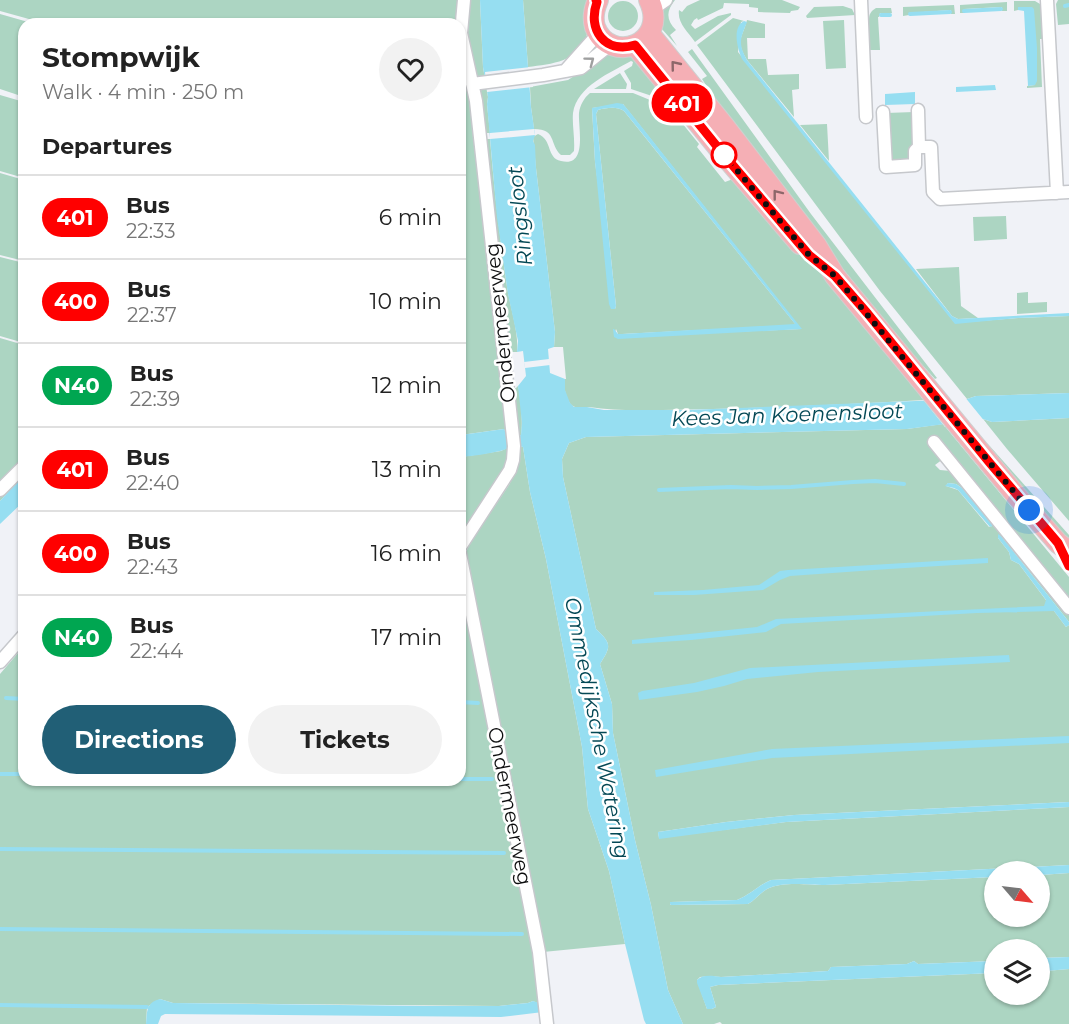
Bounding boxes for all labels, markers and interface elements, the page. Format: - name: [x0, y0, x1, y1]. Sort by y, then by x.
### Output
- button: heart: [379, 38, 442, 101]
- text: Stompwijk: [42, 40, 200, 74]
- one-way arrow: [583, 58, 594, 69]
- one-way arrow: [671, 61, 682, 72]
- text: Walk · 4 min · 250 m: [42, 80, 244, 104]
- line badge: 401: [648, 84, 716, 122]
- text: 401: [664, 91, 700, 116]
- text: Departures: [42, 133, 172, 160]
- unlabelled marker: [711, 142, 737, 168]
- water label: Ringsloot: [502, 164, 537, 267]
- one-way arrow: [773, 190, 784, 201]
- text: Bus: [126, 192, 170, 219]
- text: 6 min: [379, 204, 442, 231]
- text: 401: [57, 205, 93, 230]
- text: 22:33: [126, 219, 175, 243]
- street label: Ondermeerweg: [480, 242, 520, 404]
- text: Bus: [127, 276, 171, 303]
- text: 10 min: [370, 288, 442, 315]
- text: 400: [54, 289, 97, 314]
- text: 22:37: [127, 303, 177, 327]
- text: Bus: [130, 360, 173, 387]
- text: 12 min: [372, 372, 442, 399]
- text: N40: [54, 373, 100, 398]
- text: 22:39: [130, 387, 180, 411]
- water label: Kees Jan Koenensloot: [671, 398, 904, 431]
- text: Bus: [126, 444, 170, 471]
- text: 13 min: [372, 456, 442, 483]
- text: 401: [57, 457, 93, 482]
- text: 22:40: [126, 471, 179, 495]
- your location: [1014, 495, 1044, 525]
- text: Bus: [127, 528, 171, 555]
- text: 16 min: [371, 540, 442, 567]
- text: 400: [54, 541, 97, 566]
- text: 22:43: [127, 555, 178, 579]
- water label: Ommedijksche Watering: [560, 595, 635, 861]
- text: Bus: [130, 612, 173, 639]
- text: 17 min: [371, 624, 442, 651]
- text: N40: [54, 625, 100, 650]
- text: 22:44: [130, 639, 183, 663]
- button: Directions: [42, 705, 236, 774]
- button: Tickets: [248, 705, 442, 774]
- street label: Ondermeerweg: [483, 725, 537, 887]
- north arrow: [984, 861, 1050, 927]
- map controls: [984, 861, 1050, 1005]
- button: layers: [984, 939, 1050, 1005]

